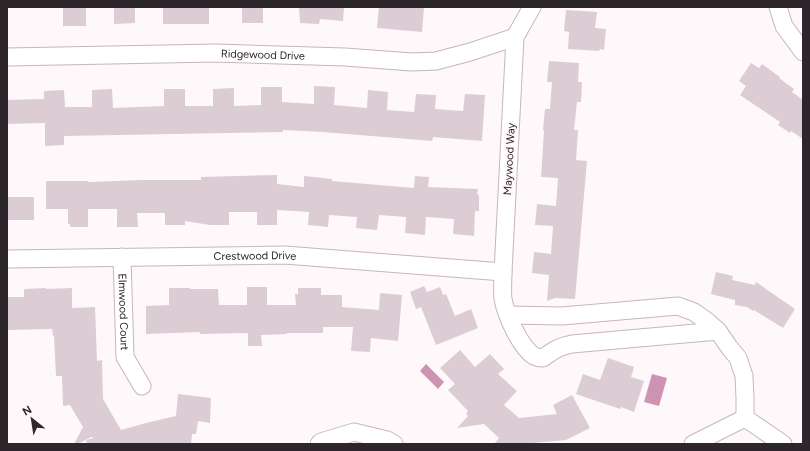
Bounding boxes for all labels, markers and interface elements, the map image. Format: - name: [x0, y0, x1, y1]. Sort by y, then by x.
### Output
- street label: Ridgewood Drive: [221, 47, 305, 63]
- street label: Maywood Way: [501, 122, 518, 196]
- street label: Crestwood Drive: [213, 249, 297, 263]
- street label: Elmwood Court: [115, 273, 131, 351]
- north arrow: [12, 399, 52, 439]
- text: N: [20, 403, 34, 419]

